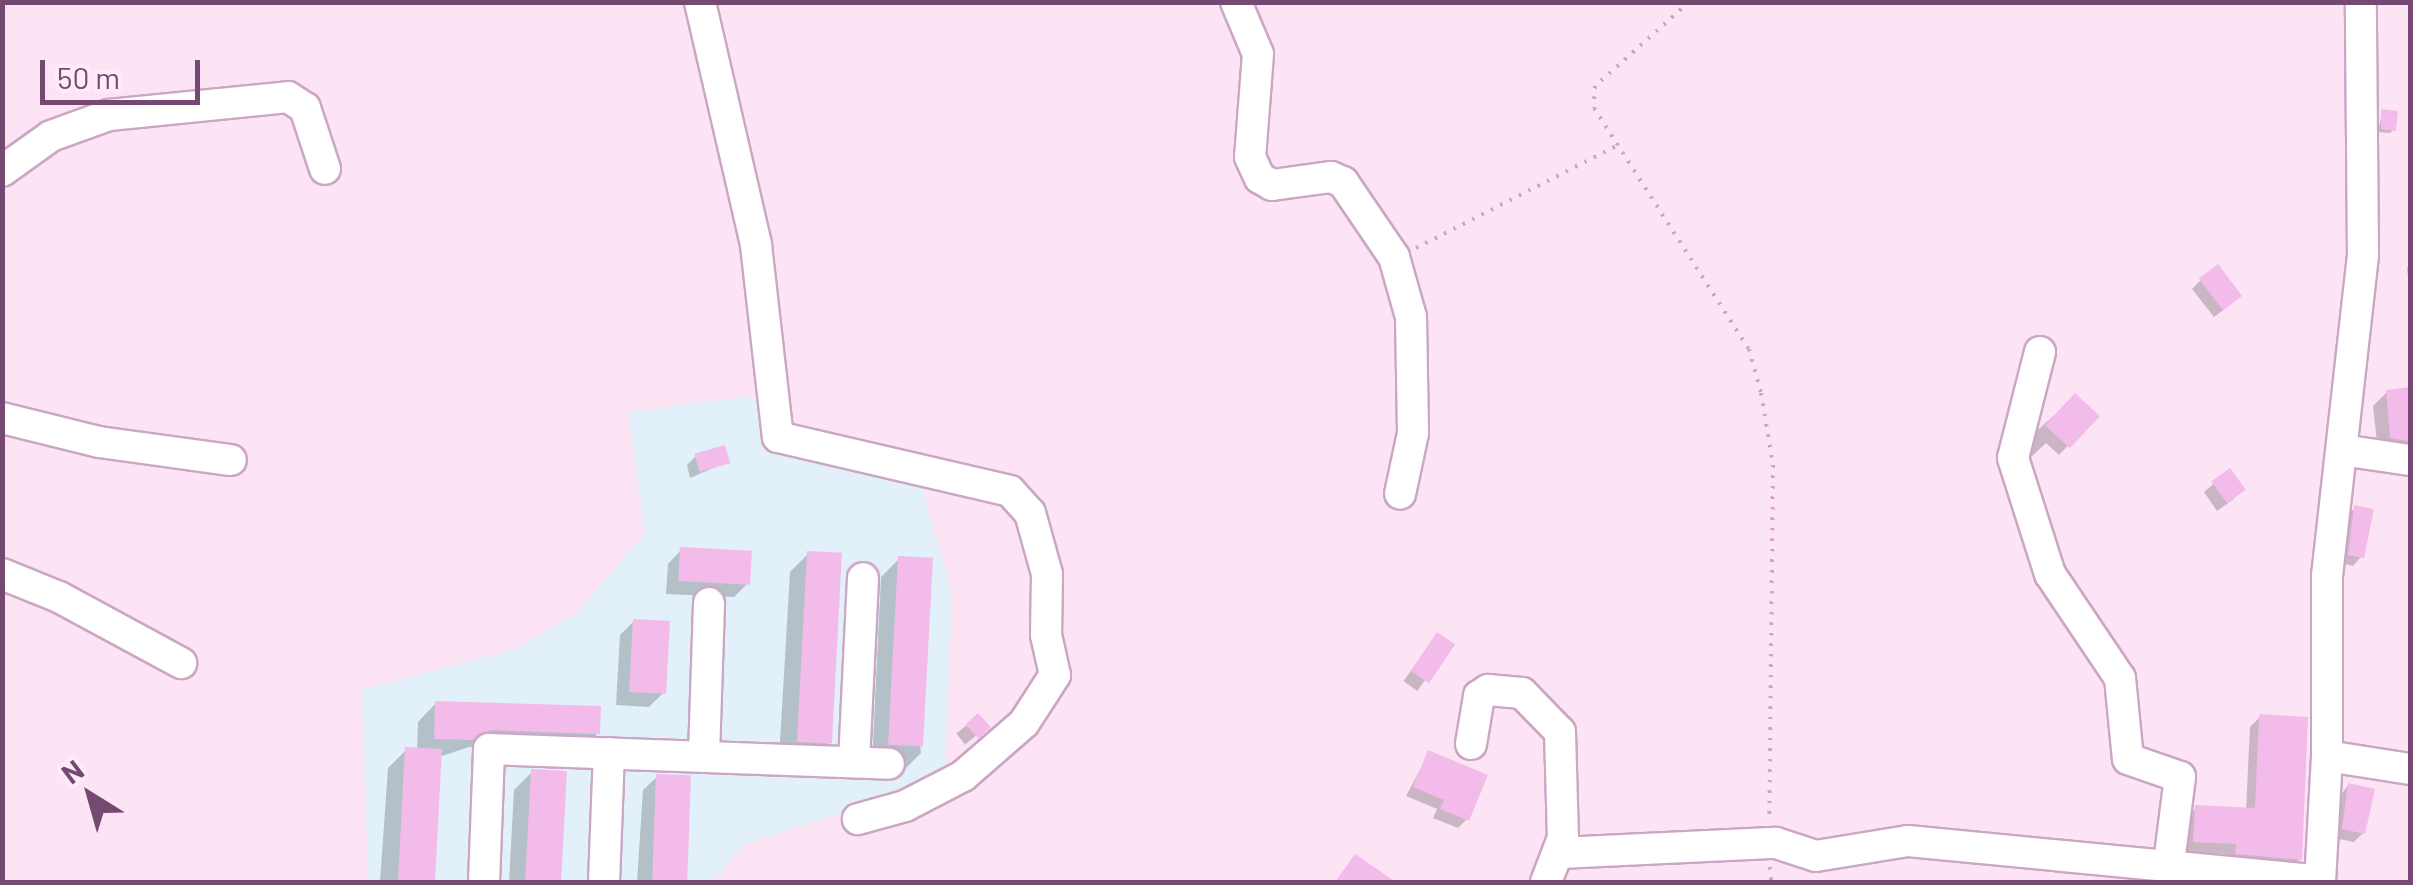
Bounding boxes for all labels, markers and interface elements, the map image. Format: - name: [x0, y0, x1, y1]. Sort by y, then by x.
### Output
- scale bar: [45, 40, 205, 102]
- text: 50 m: [57, 59, 120, 95]
- north arrow: [40, 745, 140, 845]
- text: N: [54, 752, 90, 790]

